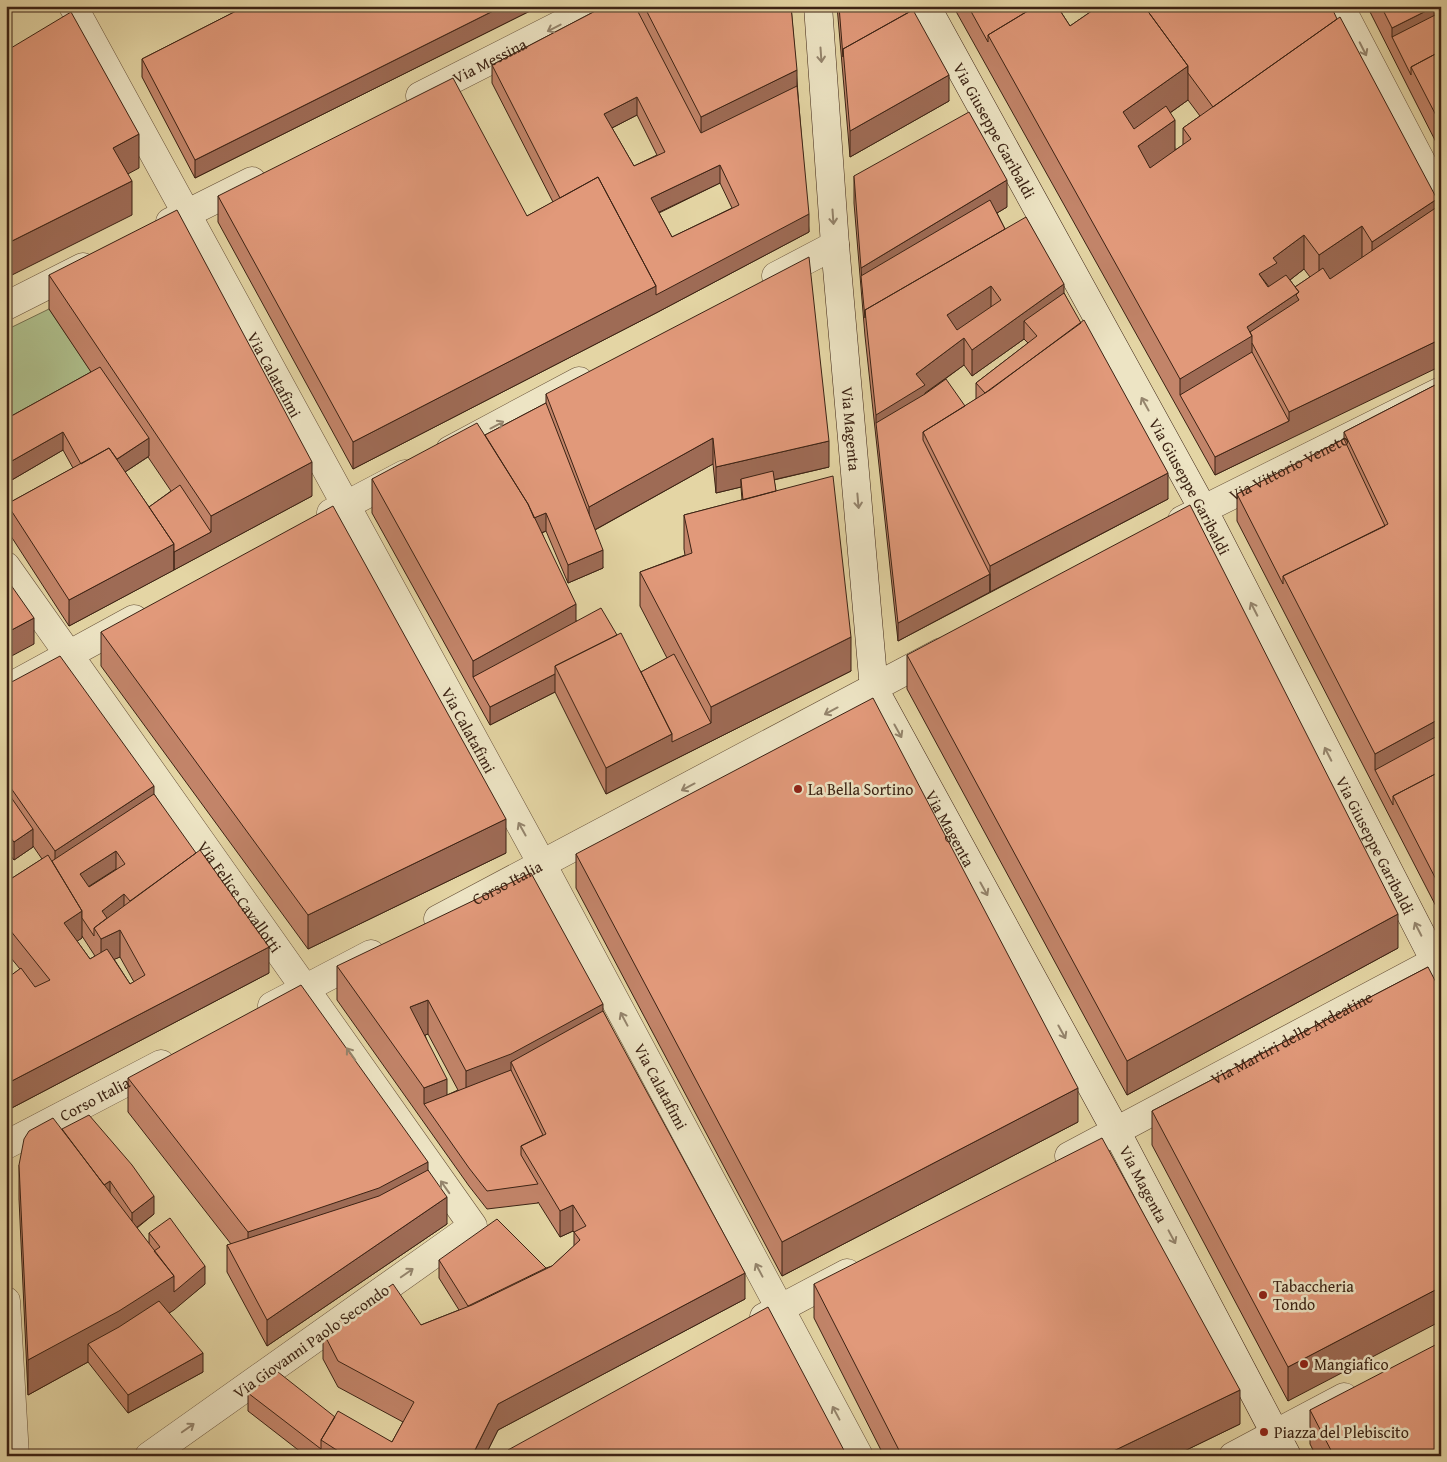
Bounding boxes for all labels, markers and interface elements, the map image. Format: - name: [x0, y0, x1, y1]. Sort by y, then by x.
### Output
- one-way arrow: [547, 24, 562, 33]
- street label: Via Messina: [448, 32, 531, 90]
- one-way arrow: [1358, 42, 1368, 57]
- one-way arrow: [817, 47, 826, 63]
- street label: Via Giuseppe Garibaldi: [947, 58, 1042, 203]
- one-way arrow: [829, 209, 838, 225]
- street label: Via Calatafimi: [241, 327, 308, 422]
- street label: Via Magenta: [835, 386, 867, 472]
- one-way arrow: [1140, 397, 1149, 412]
- street label: Via Giuseppe Garibaldi: [1143, 414, 1237, 559]
- one-way arrow: [489, 420, 504, 429]
- street label: Via Vittorio Veneto: [1225, 427, 1352, 507]
- one-way arrow: [853, 493, 863, 509]
- one-way arrow: [1249, 602, 1258, 617]
- street label: Via Calatafimi: [435, 683, 502, 778]
- one-way arrow: [824, 706, 839, 716]
- one-way arrow: [893, 724, 903, 739]
- one-way arrow: [1323, 746, 1333, 761]
- street label: Via Giuseppe Garibaldi: [1330, 772, 1421, 919]
- place label: La Bella Sortino: [808, 777, 913, 801]
- one-way arrow: [680, 782, 695, 792]
- marker: La Bella Sortino: [792, 783, 804, 795]
- street label: Via Magenta: [919, 785, 981, 871]
- one-way arrow: [517, 823, 527, 837]
- street label: Via Felice Cavallotti: [192, 836, 288, 958]
- street label: Corso Italia: [468, 854, 547, 911]
- one-way arrow: [979, 882, 989, 897]
- one-way arrow: [1413, 922, 1423, 937]
- street label: Via Martiri delle Ardeatine: [1206, 985, 1377, 1091]
- one-way arrow: [619, 1012, 629, 1026]
- one-way arrow: [1058, 1024, 1067, 1039]
- street label: Via Calatafimi: [628, 1039, 694, 1134]
- one-way arrow: [346, 1047, 356, 1061]
- street label: Corso Italia: [55, 1070, 134, 1127]
- street label: Via Magenta: [1114, 1141, 1174, 1227]
- one-way arrow: [440, 1180, 450, 1194]
- one-way arrow: [1168, 1229, 1177, 1244]
- one-way arrow: [754, 1262, 764, 1277]
- one-way arrow: [400, 1268, 414, 1278]
- place label: Tabaccheria Tondo: [1273, 1274, 1354, 1316]
- street label: Via Giovanni Paolo Secondo: [228, 1278, 394, 1404]
- marker: Tabaccheria Tondo: [1257, 1289, 1269, 1301]
- place label: Mangiafico: [1314, 1352, 1389, 1376]
- marker: Mangiafico: [1298, 1358, 1310, 1370]
- one-way arrow: [831, 1406, 840, 1421]
- place label: Piazza del Plebiscito: [1274, 1420, 1409, 1444]
- one-way arrow: [181, 1423, 195, 1433]
- marker: Piazza del Plebiscito: [1258, 1426, 1270, 1438]

